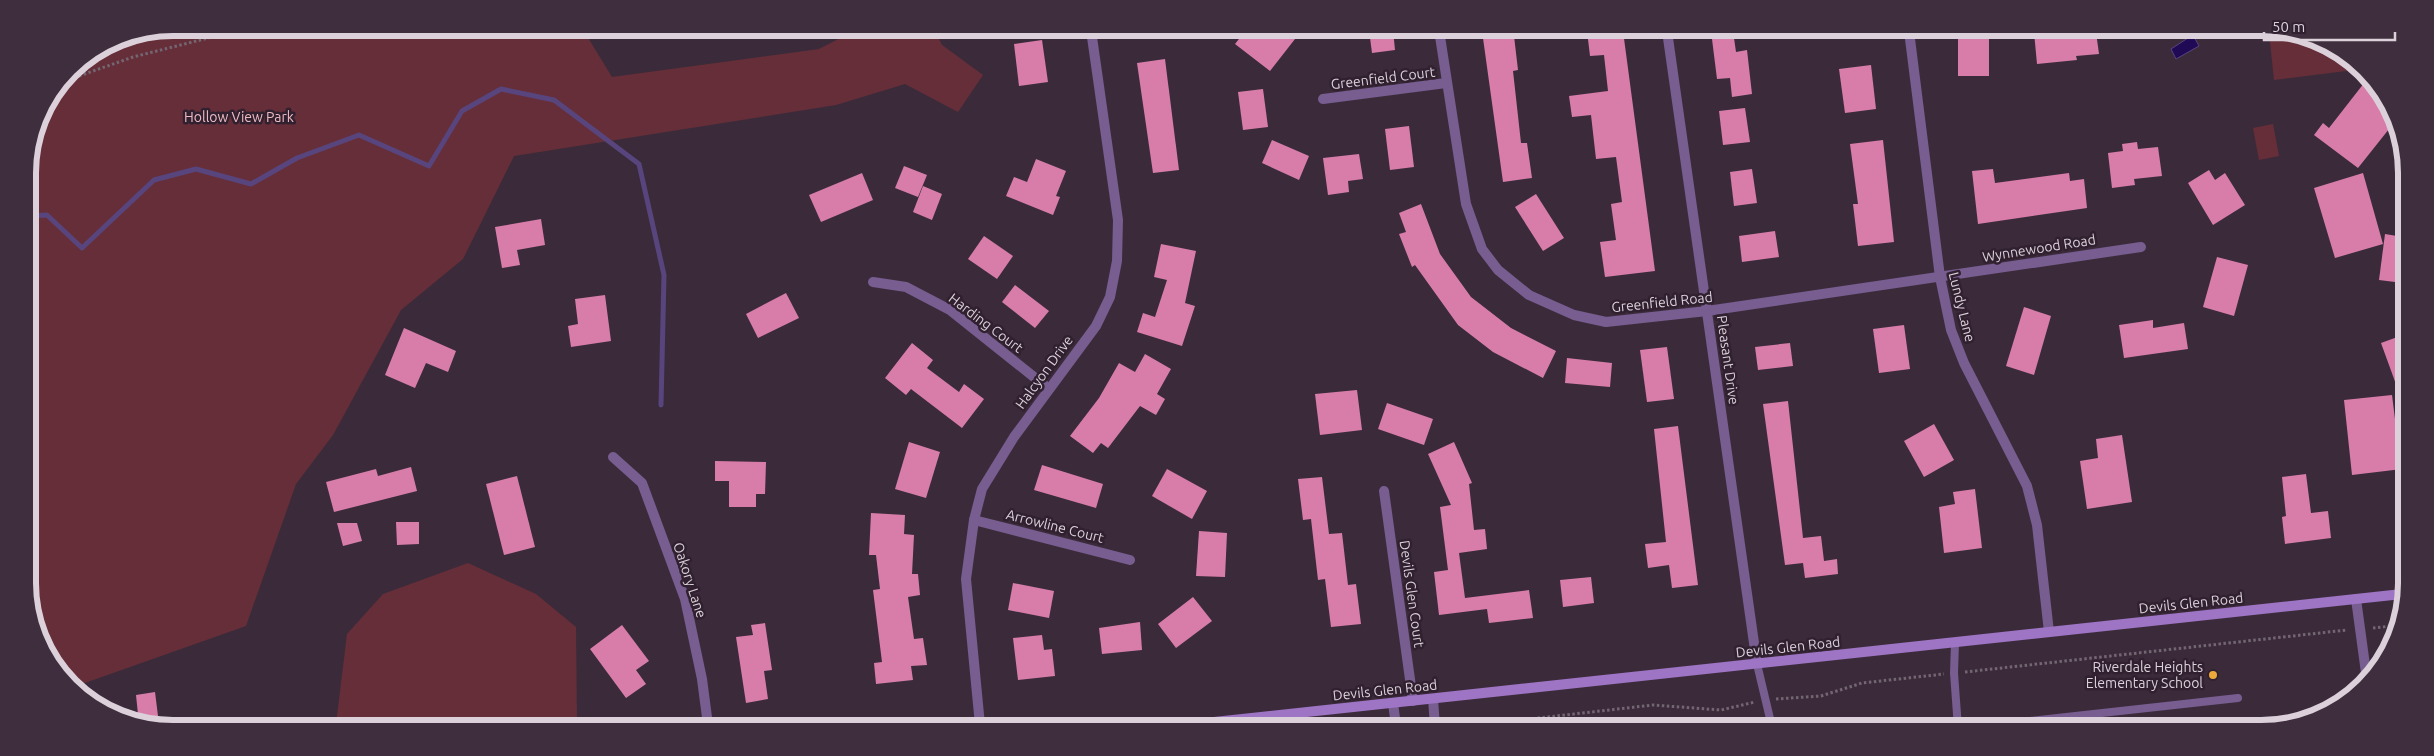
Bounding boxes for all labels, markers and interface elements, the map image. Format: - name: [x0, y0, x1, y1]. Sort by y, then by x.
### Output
- scale bar: [2264, 10, 2395, 42]
- text: 50 m: [2272, 18, 2305, 35]
- street label: Greenfield Court: [1330, 64, 1437, 92]
- park label: Hollow View Park: [184, 109, 294, 125]
- street label: Wynnewood Road: [1981, 231, 2097, 265]
- street label: Lundy Lane: [1946, 270, 1978, 344]
- street label: Greenfield Road: [1611, 289, 1713, 315]
- street label: Harding Court: [946, 290, 1027, 356]
- street label: Pleasant Drive: [1714, 314, 1742, 406]
- street label: Halcyon Drive: [1012, 332, 1076, 412]
- street label: Arrowline Court: [1004, 506, 1106, 546]
- street label: Devils Glen Court: [1397, 539, 1428, 649]
- street label: Oakory Lane: [670, 540, 710, 620]
- street label: Devils Glen Road: [2138, 590, 2244, 616]
- street label: Devils Glen Road: [1735, 634, 1841, 660]
- place label: Riverdale Heights Elementary School: [2086, 659, 2203, 691]
- marker: Riverdale Heights Elementary School: [2207, 669, 2219, 681]
- street label: Devils Glen Road: [1332, 677, 1438, 703]

